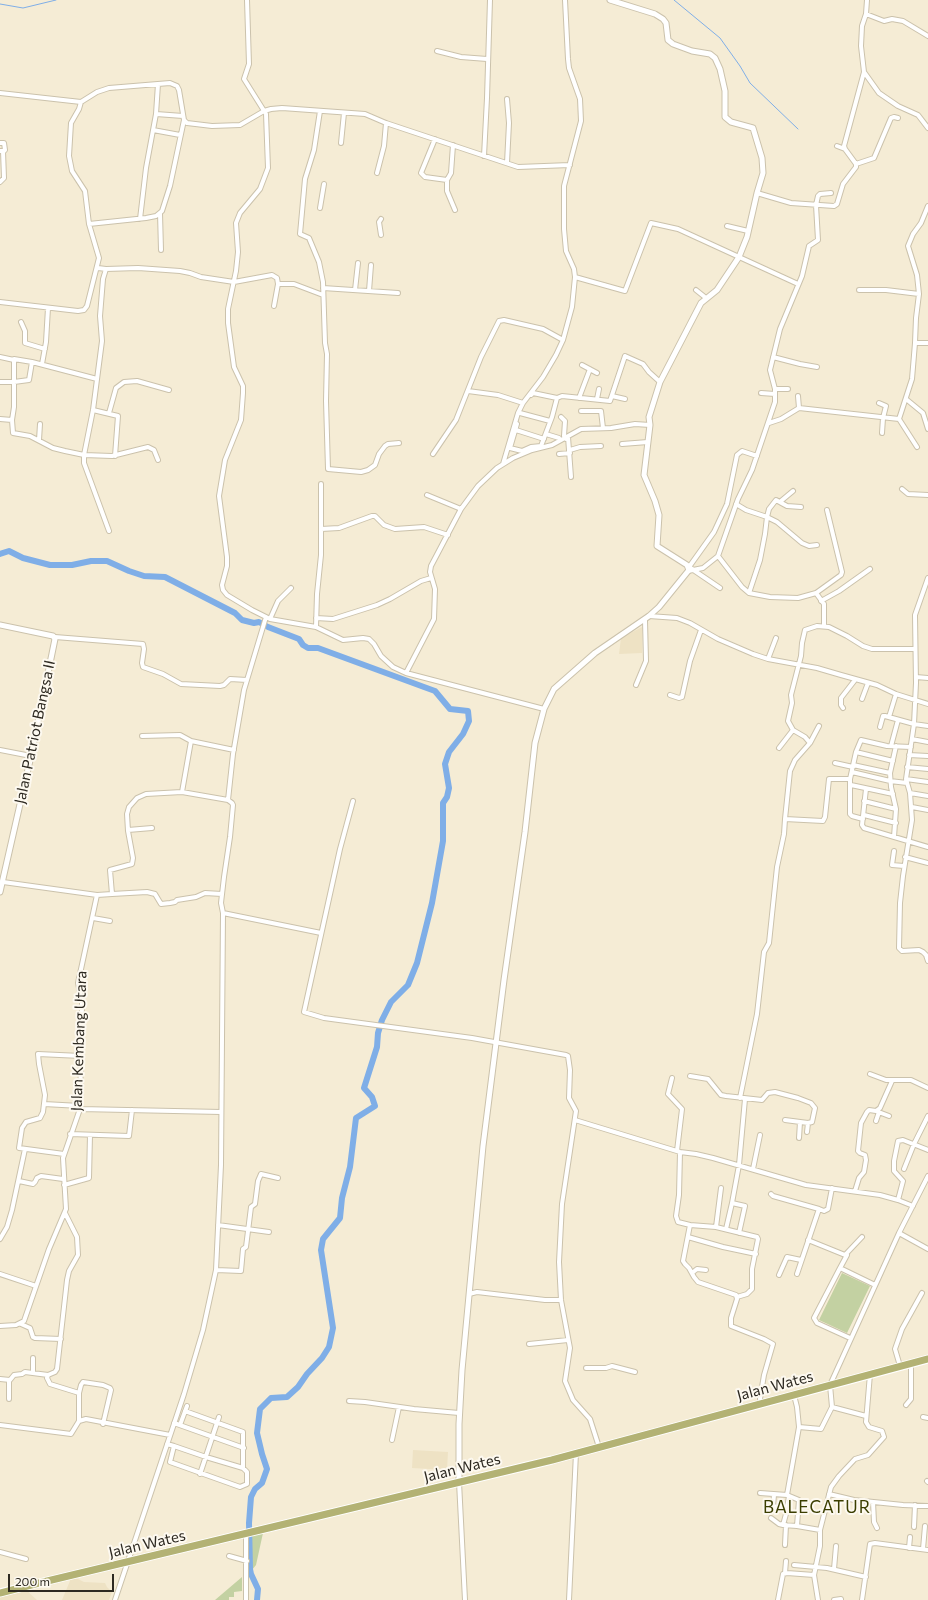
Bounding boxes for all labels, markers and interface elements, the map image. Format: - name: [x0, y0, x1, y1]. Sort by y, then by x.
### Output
- street label: Jalan Patriot Bangsa II: [11, 658, 59, 806]
- street label: Jalan Kembang Utara: [68, 970, 90, 1112]
- street label: Jalan Wates: [735, 1367, 815, 1405]
- street label: Jalan Wates: [422, 1450, 502, 1486]
- district label: BALECATUR: [763, 1497, 871, 1517]
- street label: Jalan Wates: [107, 1526, 187, 1562]
- scale bar: [10, 1566, 116, 1592]
- text: 200 m: [15, 1574, 50, 1588]

